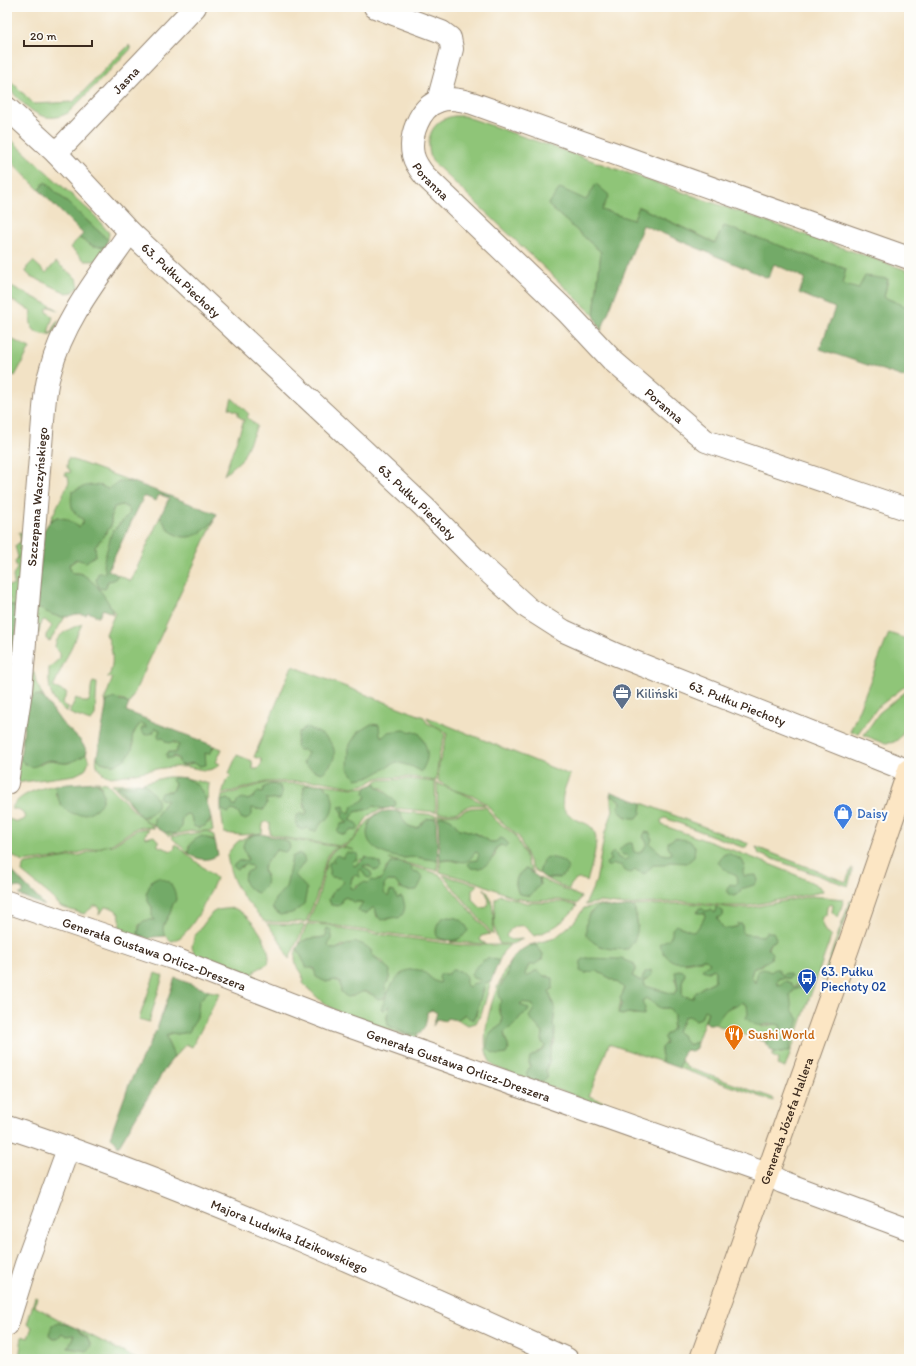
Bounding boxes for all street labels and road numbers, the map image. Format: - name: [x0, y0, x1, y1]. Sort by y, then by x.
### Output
- street label: Jasna: [110, 63, 143, 97]
- street label: Poranna: [409, 160, 452, 203]
- street label: 63. Pułku Piechoty: [138, 240, 224, 321]
- street label: Poranna: [642, 385, 687, 427]
- street label: Szczepana Waczyńskiego: [24, 426, 50, 567]
- street label: 63. Pułku Piechoty: [375, 461, 459, 543]
- street label: 63. Pułku Piechoty: [687, 677, 788, 729]
- street label: Generała Gustawa Orlicz-Dreszera: [60, 914, 249, 994]
- street label: Generała Gustawa Orlicz-Dreszera: [364, 1026, 553, 1105]
- street label: Generała Józefa Hallera: [757, 1055, 816, 1187]
- street label: Majora Ludwika Idzikowskiego: [209, 1196, 371, 1277]

